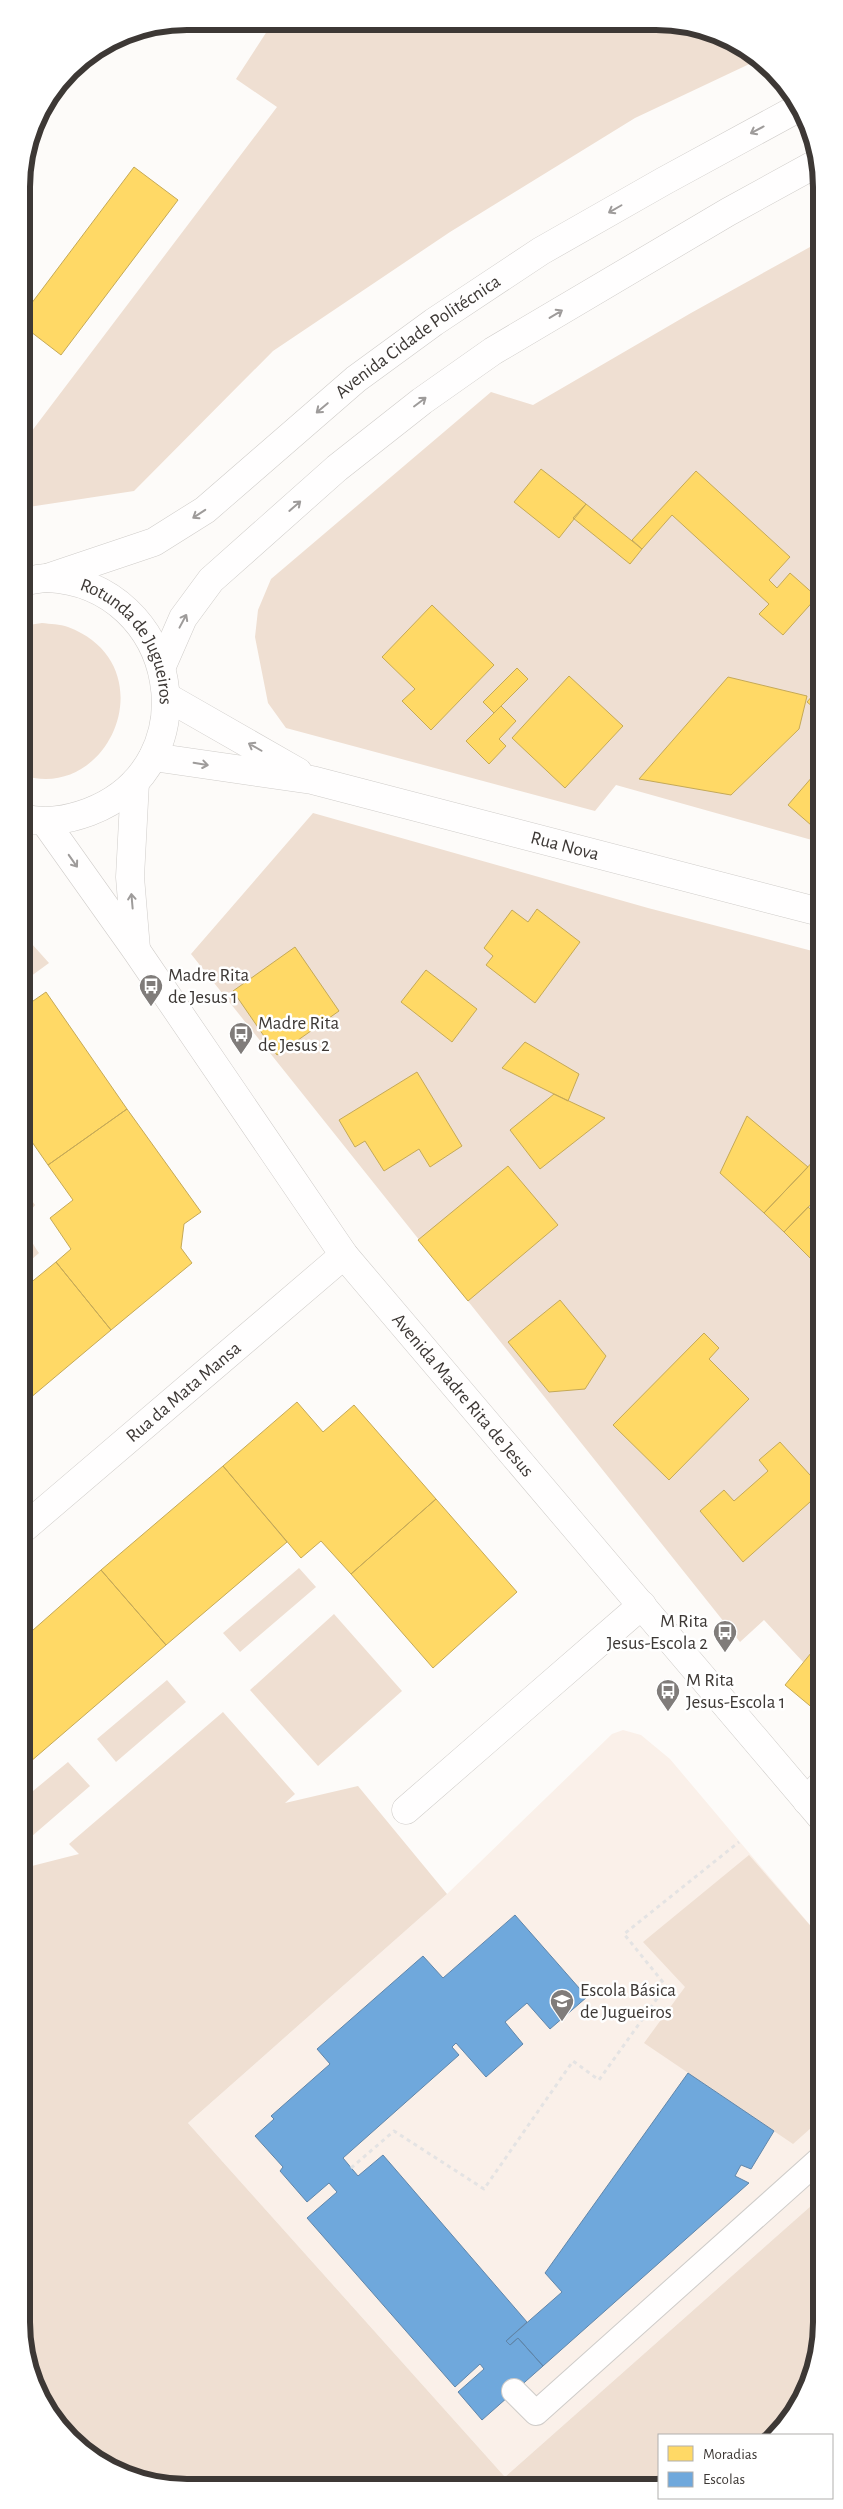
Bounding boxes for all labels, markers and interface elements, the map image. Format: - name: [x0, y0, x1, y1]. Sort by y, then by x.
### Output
- one-way arrow: [750, 125, 765, 135]
- one-way arrow: [608, 204, 623, 214]
- street label: Avenida Cidade Politécnica: [332, 271, 504, 402]
- one-way arrow: [549, 308, 563, 318]
- one-way arrow: [413, 397, 426, 408]
- one-way arrow: [315, 402, 328, 413]
- one-way arrow: [288, 500, 301, 511]
- one-way arrow: [192, 509, 206, 519]
- street label: Rotunda de Jugueiros: [78, 575, 175, 705]
- one-way arrow: [178, 615, 188, 629]
- one-way arrow: [248, 742, 262, 752]
- one-way arrow: [193, 759, 209, 769]
- street label: Rua Nova: [529, 828, 601, 864]
- one-way arrow: [68, 854, 78, 868]
- one-way arrow: [128, 894, 137, 910]
- place label: Madre Rita de Jesus 1: [168, 966, 250, 1007]
- bus stop icon: Madre Rita de Jesus 1: [138, 973, 164, 1007]
- place label: Madre Rita de Jesus 2: [258, 1014, 340, 1055]
- bus stop icon: Madre Rita de Jesus 2: [228, 1021, 254, 1055]
- street label: Avenida Madre Rita de Jesus: [388, 1310, 537, 1480]
- street label: Rua da Mata Mansa: [122, 1338, 245, 1446]
- place label: M Rita Jesus-Escola 2: [607, 1612, 708, 1653]
- bus stop icon: M Rita Jesus-Escola 2: [712, 1619, 738, 1653]
- place label: M Rita Jesus-Escola 1: [686, 1671, 785, 1712]
- bus stop icon: M Rita Jesus-Escola 1: [655, 1678, 681, 1712]
- place label: Escola Básica de Jugueiros: [580, 1981, 676, 2022]
- school or university icon: Escola Básica de Jugueiros: [549, 1988, 575, 2022]
- legend: [658, 2434, 833, 2499]
- text: Moradias: [703, 2447, 757, 2462]
- text: Escolas: [703, 2472, 745, 2487]

